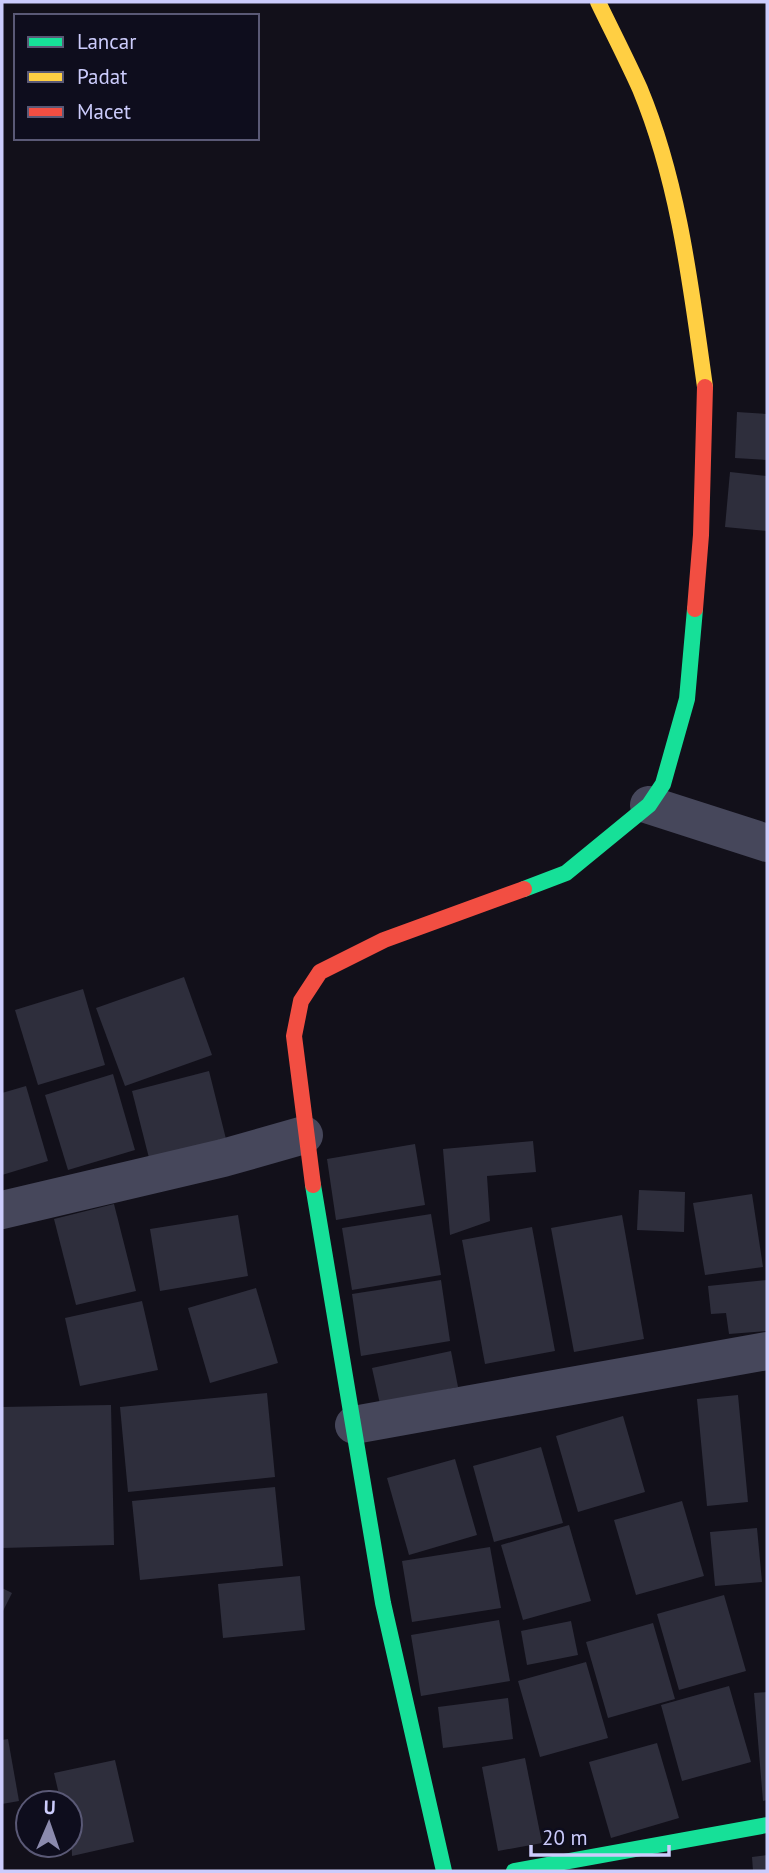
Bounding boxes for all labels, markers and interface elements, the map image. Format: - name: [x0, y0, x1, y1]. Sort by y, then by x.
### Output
- legend: [14, 14, 259, 140]
- text: Lancar: [77, 28, 136, 55]
- text: Padat: [77, 63, 127, 90]
- text: Macet: [77, 98, 131, 125]
- north arrow: [14, 1789, 84, 1859]
- text: U: [43, 1795, 56, 1819]
- scale bar: [531, 1814, 669, 1858]
- text: 20 m: [542, 1824, 588, 1851]

